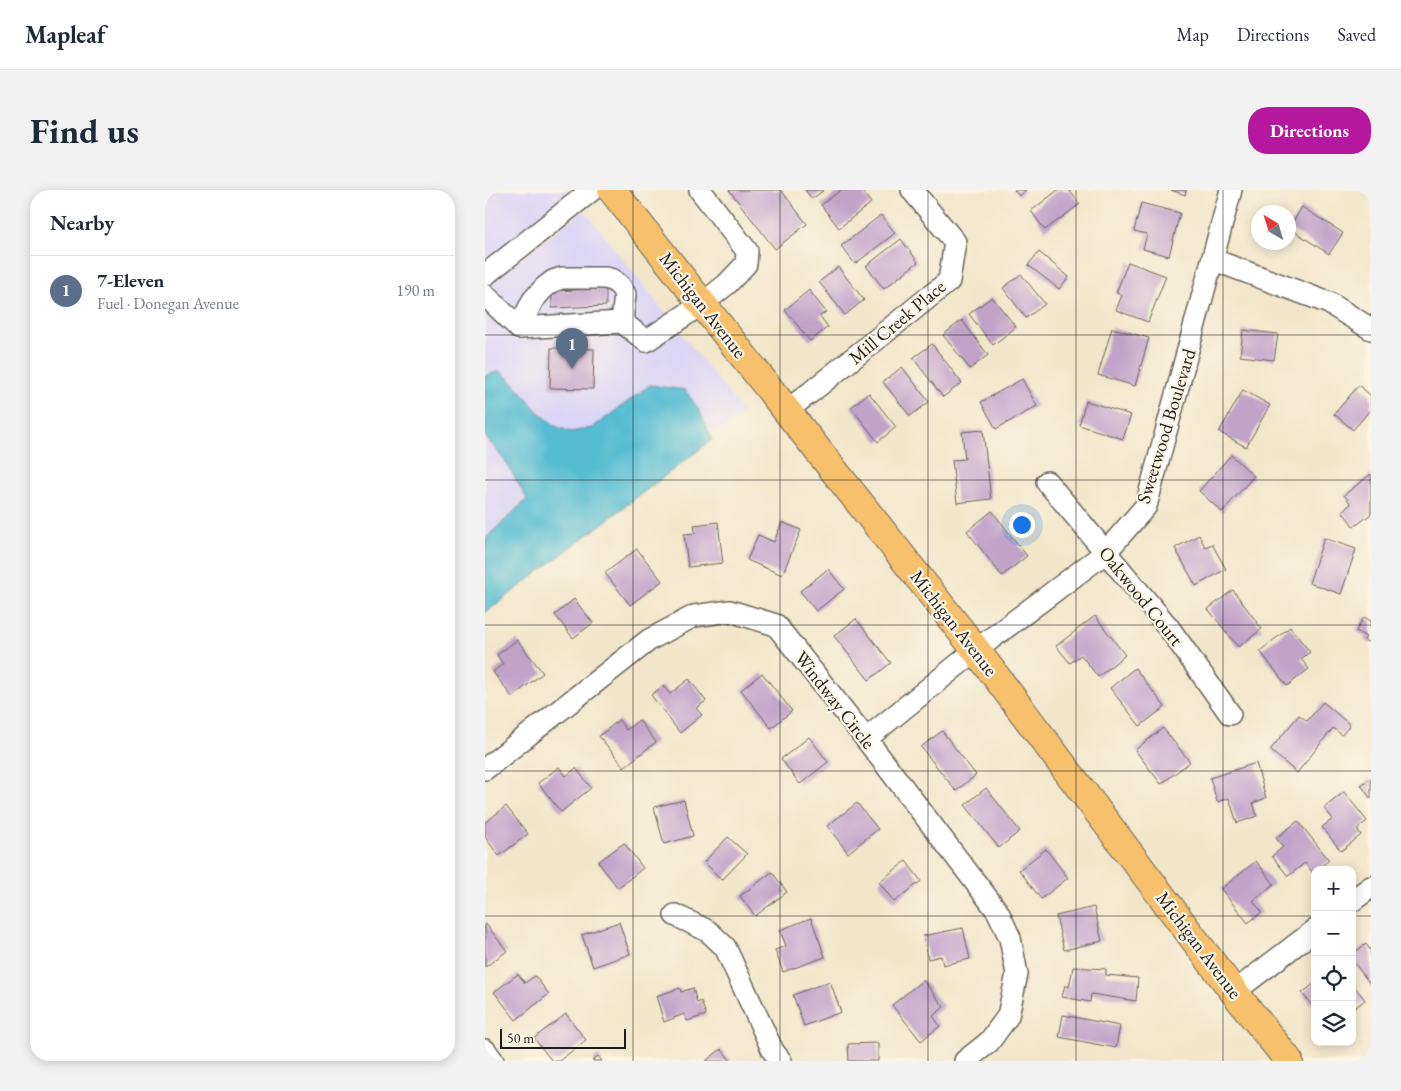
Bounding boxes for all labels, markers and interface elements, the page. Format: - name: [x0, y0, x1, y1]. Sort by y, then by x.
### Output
- text: Mapleaf: [25, 19, 106, 50]
- text: Map: [1177, 23, 1209, 46]
- text: Directions: [1237, 23, 1309, 46]
- text: Saved: [1337, 23, 1376, 46]
- button: Directions: [1248, 107, 1371, 154]
- text: Find us: [30, 108, 139, 153]
- north arrow: [1251, 205, 1296, 250]
- text: Nearby: [50, 209, 114, 236]
- street label: Michigan Avenue: [654, 247, 752, 363]
- text: 7-Eleven: [97, 268, 164, 293]
- street label: Mill Creek Place: [843, 274, 951, 370]
- text: 1: [62, 280, 70, 301]
- text: 190 m: [396, 280, 435, 301]
- text: Fuel · Donegan Avenue: [97, 293, 239, 314]
- pin: 1: [556, 328, 588, 369]
- street label: Sweetwood Boulevard: [1131, 345, 1202, 507]
- your location: [1009, 512, 1035, 538]
- street label: Oakwood Court: [1093, 541, 1189, 651]
- street label: Michigan Avenue: [905, 565, 1003, 681]
- street label: Windway Circle: [789, 646, 881, 754]
- map controls: [1311, 866, 1356, 1046]
- button: +: [1311, 866, 1356, 911]
- street label: Michigan Avenue: [1150, 886, 1248, 1004]
- button: −: [1311, 911, 1356, 956]
- button: locate: [1311, 956, 1356, 1001]
- button: layers: [1311, 1001, 1356, 1046]
- scale bar: [500, 1026, 626, 1049]
- text: 50 m: [507, 1029, 534, 1047]

